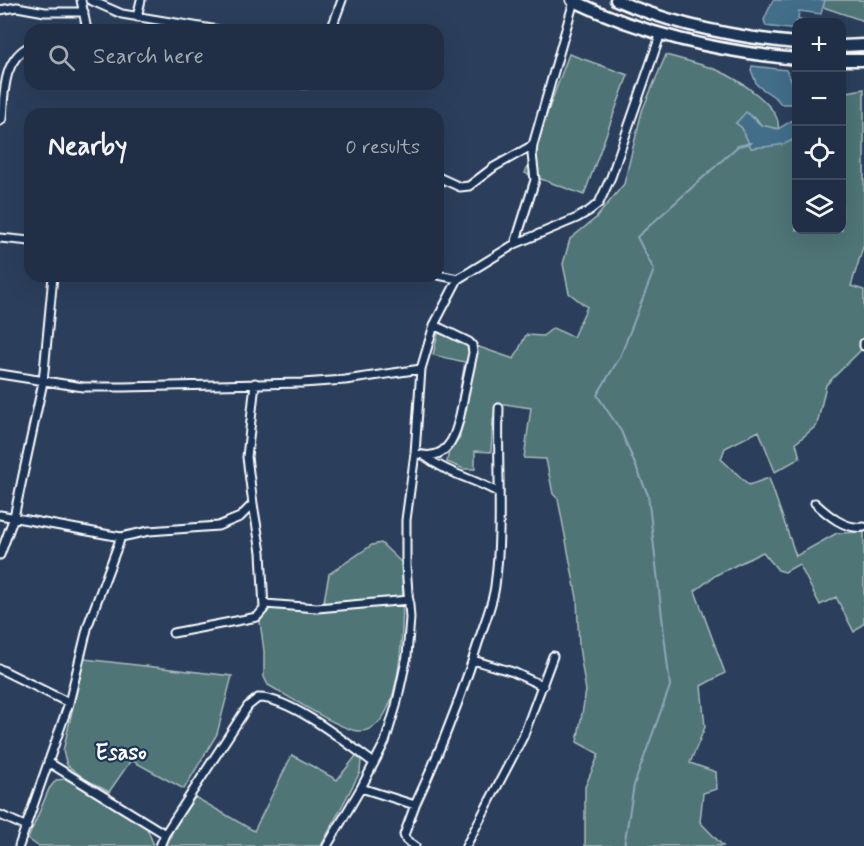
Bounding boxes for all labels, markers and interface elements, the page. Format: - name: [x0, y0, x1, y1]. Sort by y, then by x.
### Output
- map controls: [792, 18, 846, 234]
- button: +: [792, 18, 846, 72]
- search box: [24, 24, 444, 90]
- icon: search: [45, 41, 78, 74]
- text: Search here: [93, 43, 204, 71]
- button: −: [792, 72, 846, 126]
- button: locate: [792, 126, 846, 180]
- text: Nearby: [48, 130, 127, 164]
- text: 0 results: [346, 134, 420, 161]
- button: layers: [792, 180, 846, 234]
- district label: Esaso: [95, 739, 147, 767]

